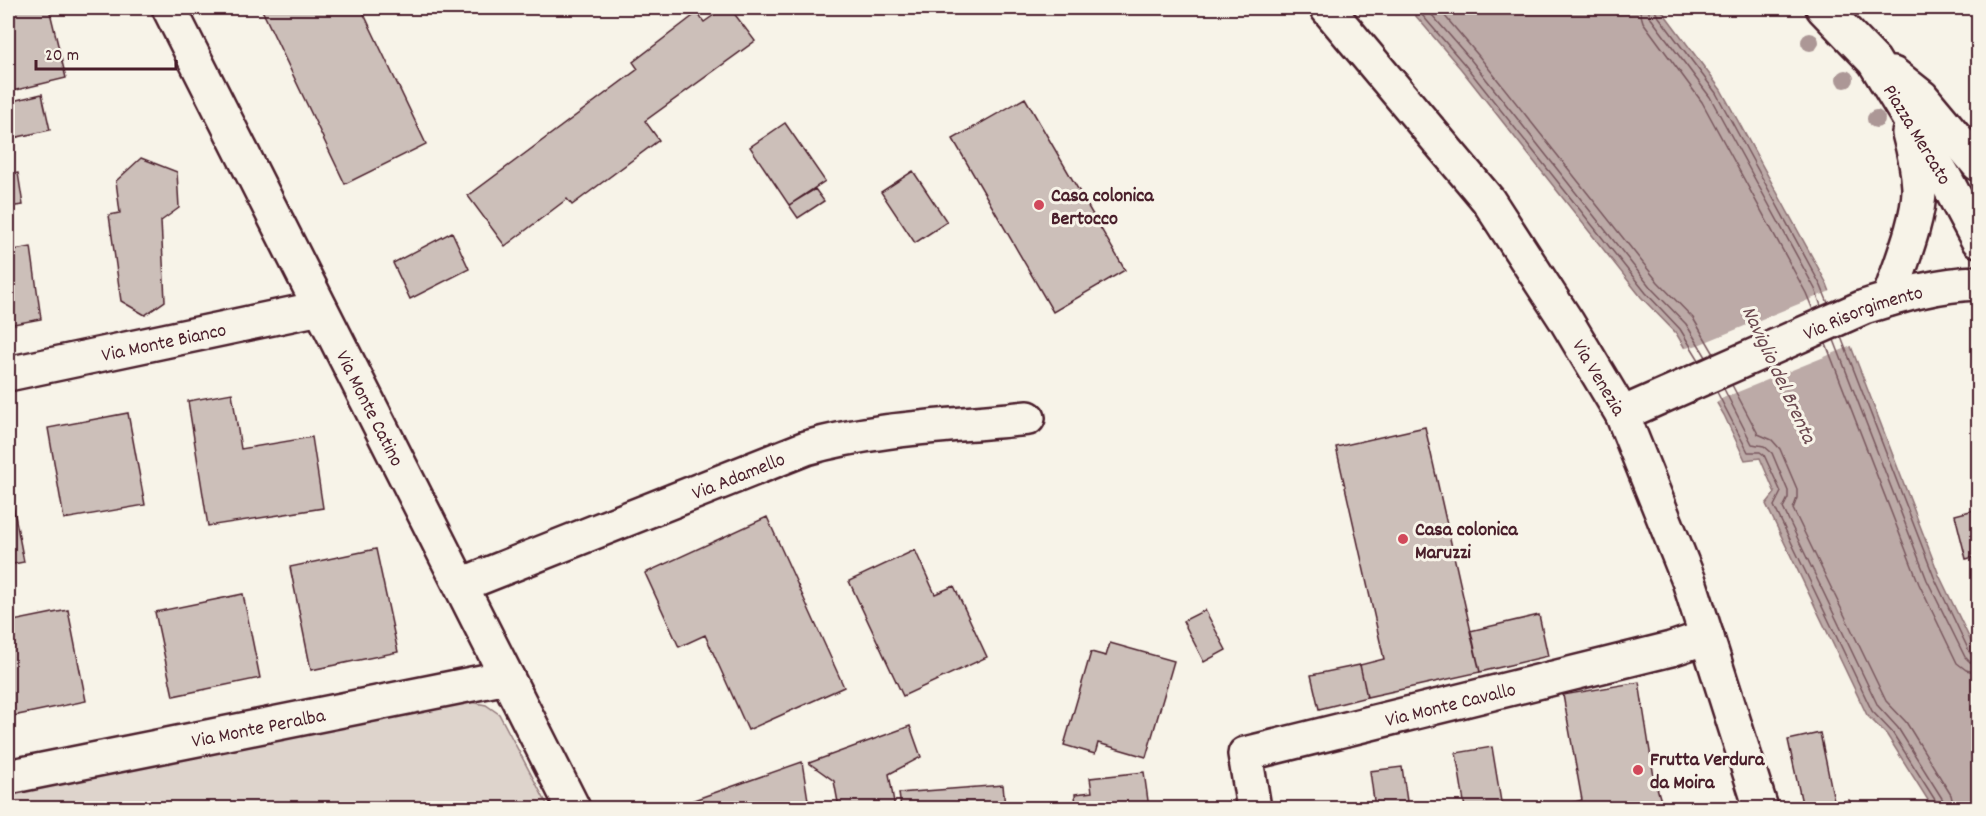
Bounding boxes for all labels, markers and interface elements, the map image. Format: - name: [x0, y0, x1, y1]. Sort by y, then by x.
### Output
- scale bar: [36, 33, 176, 71]
- text: 20 m: [45, 44, 79, 69]
- street label: Piazza Mercato: [1874, 80, 1957, 191]
- place label: Casa colonica Bertocco: [1051, 183, 1154, 234]
- marker: Casa colonica Bertocco: [1032, 198, 1046, 212]
- street label: Via Risorgimento: [1800, 280, 1926, 349]
- water label: Naviglio del Brenta: [1732, 302, 1823, 450]
- street label: Via Monte Bianco: [99, 317, 229, 371]
- street label: Via Venezia: [1564, 335, 1631, 422]
- street label: Via Monte Catino: [327, 346, 409, 472]
- street label: Via Adamello: [688, 447, 790, 509]
- place label: Casa colonica Maruzzi: [1415, 517, 1518, 568]
- marker: Casa colonica Maruzzi: [1396, 532, 1410, 546]
- street label: Via Monte Cavallo: [1383, 677, 1519, 736]
- street label: Via Monte Peralba: [189, 703, 328, 757]
- place label: Frutta Verdura da Moira: [1650, 747, 1765, 798]
- marker: Frutta Verdura da Moira: [1631, 763, 1645, 777]

